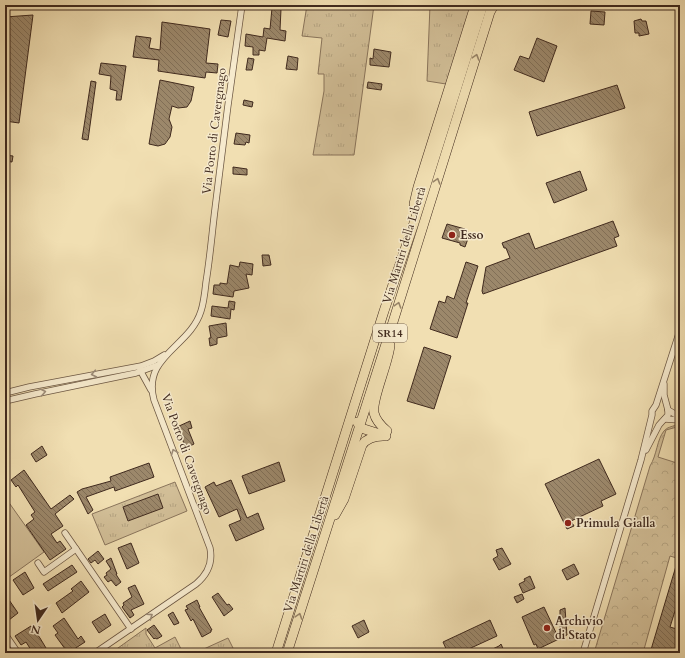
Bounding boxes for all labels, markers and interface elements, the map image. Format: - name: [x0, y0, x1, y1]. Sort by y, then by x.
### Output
- one-way arrow: [471, 54, 480, 61]
- street label: Via Porto di Cavergnago: [198, 66, 230, 195]
- one-way arrow: [432, 178, 441, 185]
- street label: Via Martiri della Libertà: [379, 184, 430, 306]
- place label: Esso: [460, 227, 484, 243]
- marker: Esso: [447, 230, 457, 240]
- one-way arrow: [393, 302, 402, 309]
- road number: SR14: [373, 324, 407, 342]
- one-way arrow: [91, 369, 97, 378]
- one-way arrow: [40, 388, 46, 397]
- street label: Via Porto di Cavergnago: [158, 391, 216, 517]
- one-way arrow: [170, 448, 178, 455]
- street label: Via Martiri della Libertà: [280, 493, 333, 614]
- place label: Primula Gialla: [576, 515, 656, 531]
- marker: Primula Gialla: [563, 518, 573, 528]
- north arrow: [18, 600, 58, 640]
- one-way arrow: [146, 613, 153, 620]
- one-way arrow: [294, 613, 303, 620]
- place label: Archivio di Stato: [555, 613, 603, 643]
- text: N: [29, 621, 42, 638]
- marker: Archivio di Stato: [542, 623, 552, 633]

